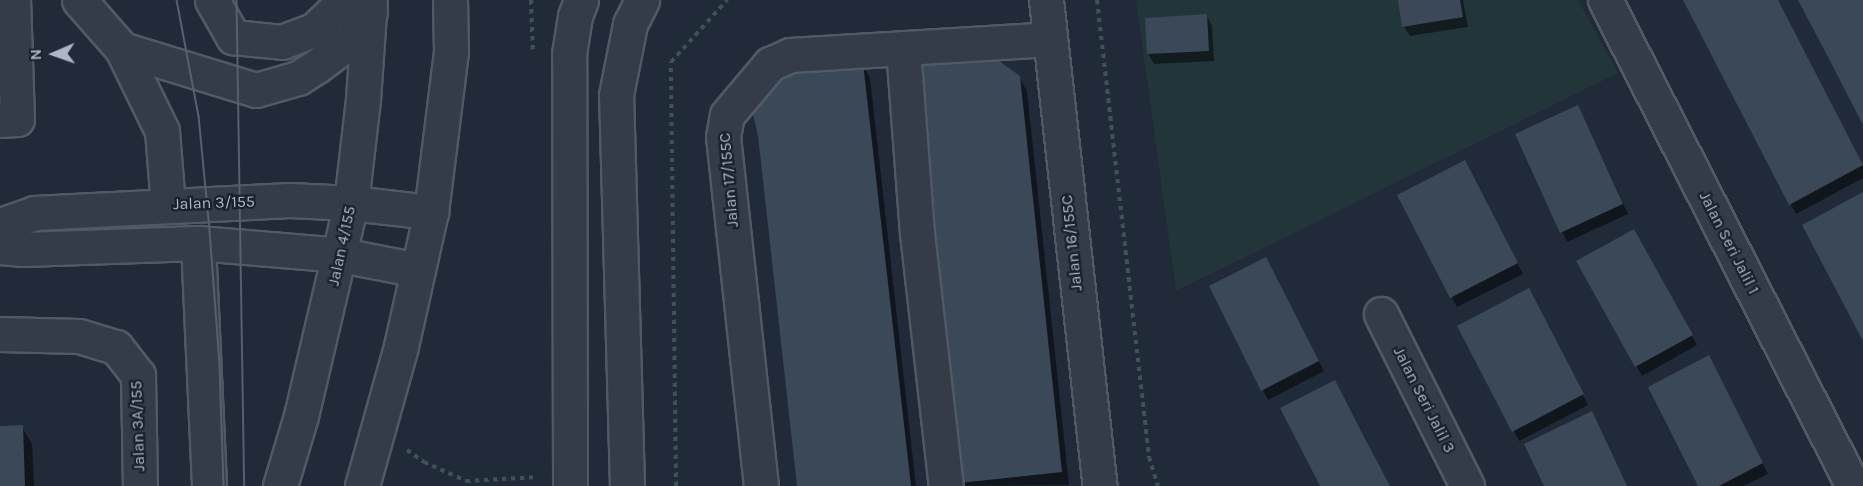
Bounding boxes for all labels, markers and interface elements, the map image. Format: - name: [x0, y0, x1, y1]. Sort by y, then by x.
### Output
- north arrow: [24, 24, 84, 84]
- text: N: [26, 49, 45, 61]
- street label: Jalan 17/155C: [715, 132, 743, 228]
- street label: Jalan Seri Jalil 1: [1695, 189, 1763, 297]
- street label: Jalan 3/155: [173, 192, 255, 214]
- street label: Jalan 16/155C: [1057, 194, 1087, 292]
- street label: Jalan 4/155: [324, 204, 360, 288]
- street label: Jalan Seri Jalil 3: [1389, 344, 1459, 456]
- street label: Jalan 3A/155: [127, 380, 149, 472]

